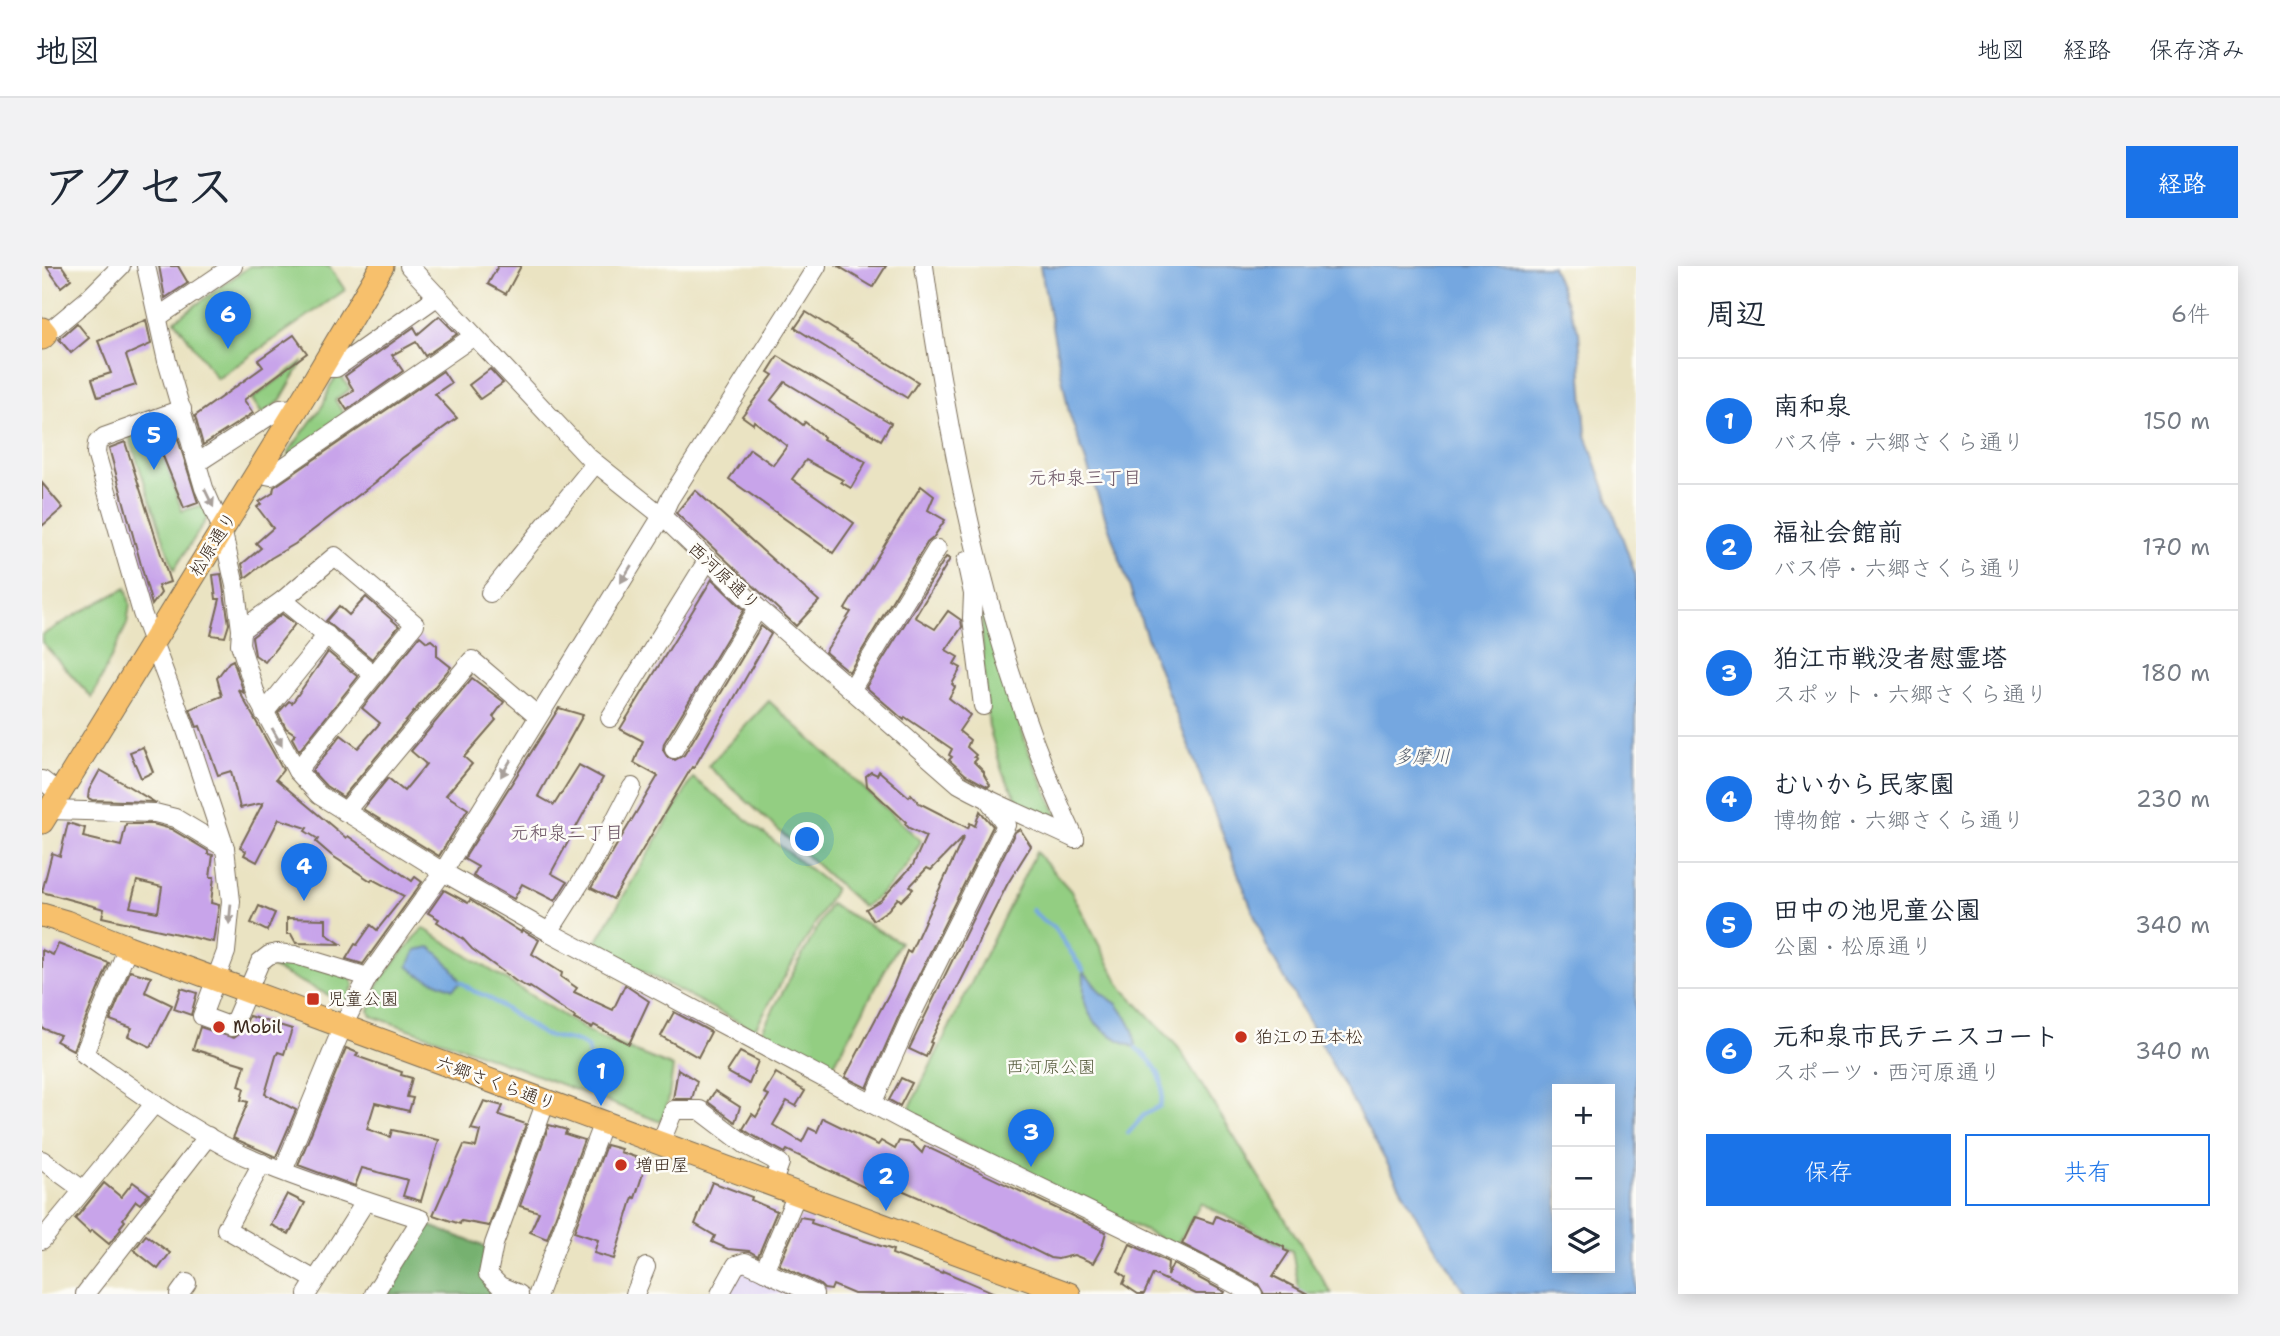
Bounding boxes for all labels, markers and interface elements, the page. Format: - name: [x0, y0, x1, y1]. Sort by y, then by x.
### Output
- text: 地図: [35, 28, 101, 73]
- text: 地図: [1977, 34, 2025, 66]
- text: 経路: [2063, 34, 2111, 66]
- text: 保存済み: [2149, 34, 2245, 66]
- button: 経路: [2126, 146, 2238, 218]
- text: アクセス: [42, 153, 235, 219]
- pin: 6: [205, 291, 251, 349]
- text: 周辺: [1706, 293, 1766, 334]
- text: 6件: [2171, 299, 2210, 329]
- text: 南和泉: [1773, 388, 1851, 423]
- text: 1: [1724, 406, 1734, 436]
- text: 150 m: [2143, 406, 2210, 436]
- pin: 5: [131, 412, 177, 470]
- text: バス停 · 六郷さくら通り: [1773, 427, 2025, 457]
- district label: 元和泉三丁目: [1028, 465, 1142, 490]
- one-way arrow: [204, 488, 215, 508]
- street label: 松原通り: [184, 507, 242, 581]
- text: 福祉会館前: [1773, 514, 1903, 549]
- text: 2: [1721, 532, 1737, 562]
- text: 170 m: [2142, 532, 2210, 562]
- street label: 西河原通り: [683, 537, 765, 615]
- text: バス停 · 六郷さくら通り: [1773, 553, 2025, 583]
- one-way arrow: [619, 564, 632, 584]
- text: 狛江市戦没者慰霊塔: [1773, 640, 2007, 675]
- text: 3: [1721, 658, 1737, 688]
- text: 180 m: [2141, 658, 2210, 688]
- text: スポット · 六郷さくら通り: [1773, 679, 2048, 709]
- one-way arrow: [271, 728, 283, 747]
- water label: 多摩川: [1393, 744, 1451, 769]
- one-way arrow: [500, 758, 513, 777]
- text: むいから民家園: [1773, 766, 1955, 801]
- text: 4: [1721, 784, 1737, 814]
- text: 230 m: [2136, 784, 2210, 814]
- text: 博物館 · 六郷さくら通り: [1773, 805, 2025, 835]
- district label: 元和泉二丁目: [510, 820, 624, 845]
- your location: [790, 822, 824, 856]
- pin: 4: [281, 843, 327, 901]
- text: 田中の池児童公園: [1773, 892, 1981, 927]
- one-way arrow: [224, 903, 235, 925]
- text: 5: [1722, 910, 1736, 940]
- text: 340 m: [2135, 910, 2210, 940]
- text: 公園 · 松原通り: [1773, 931, 1933, 961]
- place label: 児童公園: [327, 987, 399, 1011]
- marker: 児童公園: [305, 991, 321, 1007]
- place label: Mobil: [233, 1015, 282, 1039]
- text: 元和泉市民テニスコート: [1773, 1018, 2060, 1053]
- marker: Mobil: [211, 1019, 227, 1035]
- place label: 狛江の五本松: [1255, 1025, 1363, 1049]
- marker: 狛江の五本松: [1233, 1029, 1249, 1045]
- text: 6: [1721, 1036, 1737, 1066]
- text: 340 m: [2135, 1036, 2210, 1066]
- pin: 1: [578, 1048, 624, 1106]
- street label: 六郷さくら通り: [433, 1050, 559, 1116]
- park label: 西河原公園: [1006, 1055, 1096, 1079]
- text: スポーツ · 西河原通り: [1773, 1057, 2002, 1087]
- map controls: [1552, 1084, 1615, 1273]
- button: +: [1552, 1084, 1615, 1147]
- pin: 3: [1008, 1109, 1054, 1167]
- button: 保存: [1706, 1134, 1951, 1206]
- button: 共有: [1965, 1134, 2210, 1206]
- button: −: [1552, 1147, 1615, 1210]
- place label: 増田屋: [635, 1153, 689, 1177]
- pin: 2: [863, 1153, 909, 1211]
- marker: 増田屋: [613, 1157, 629, 1173]
- button: layers: [1552, 1210, 1615, 1273]

